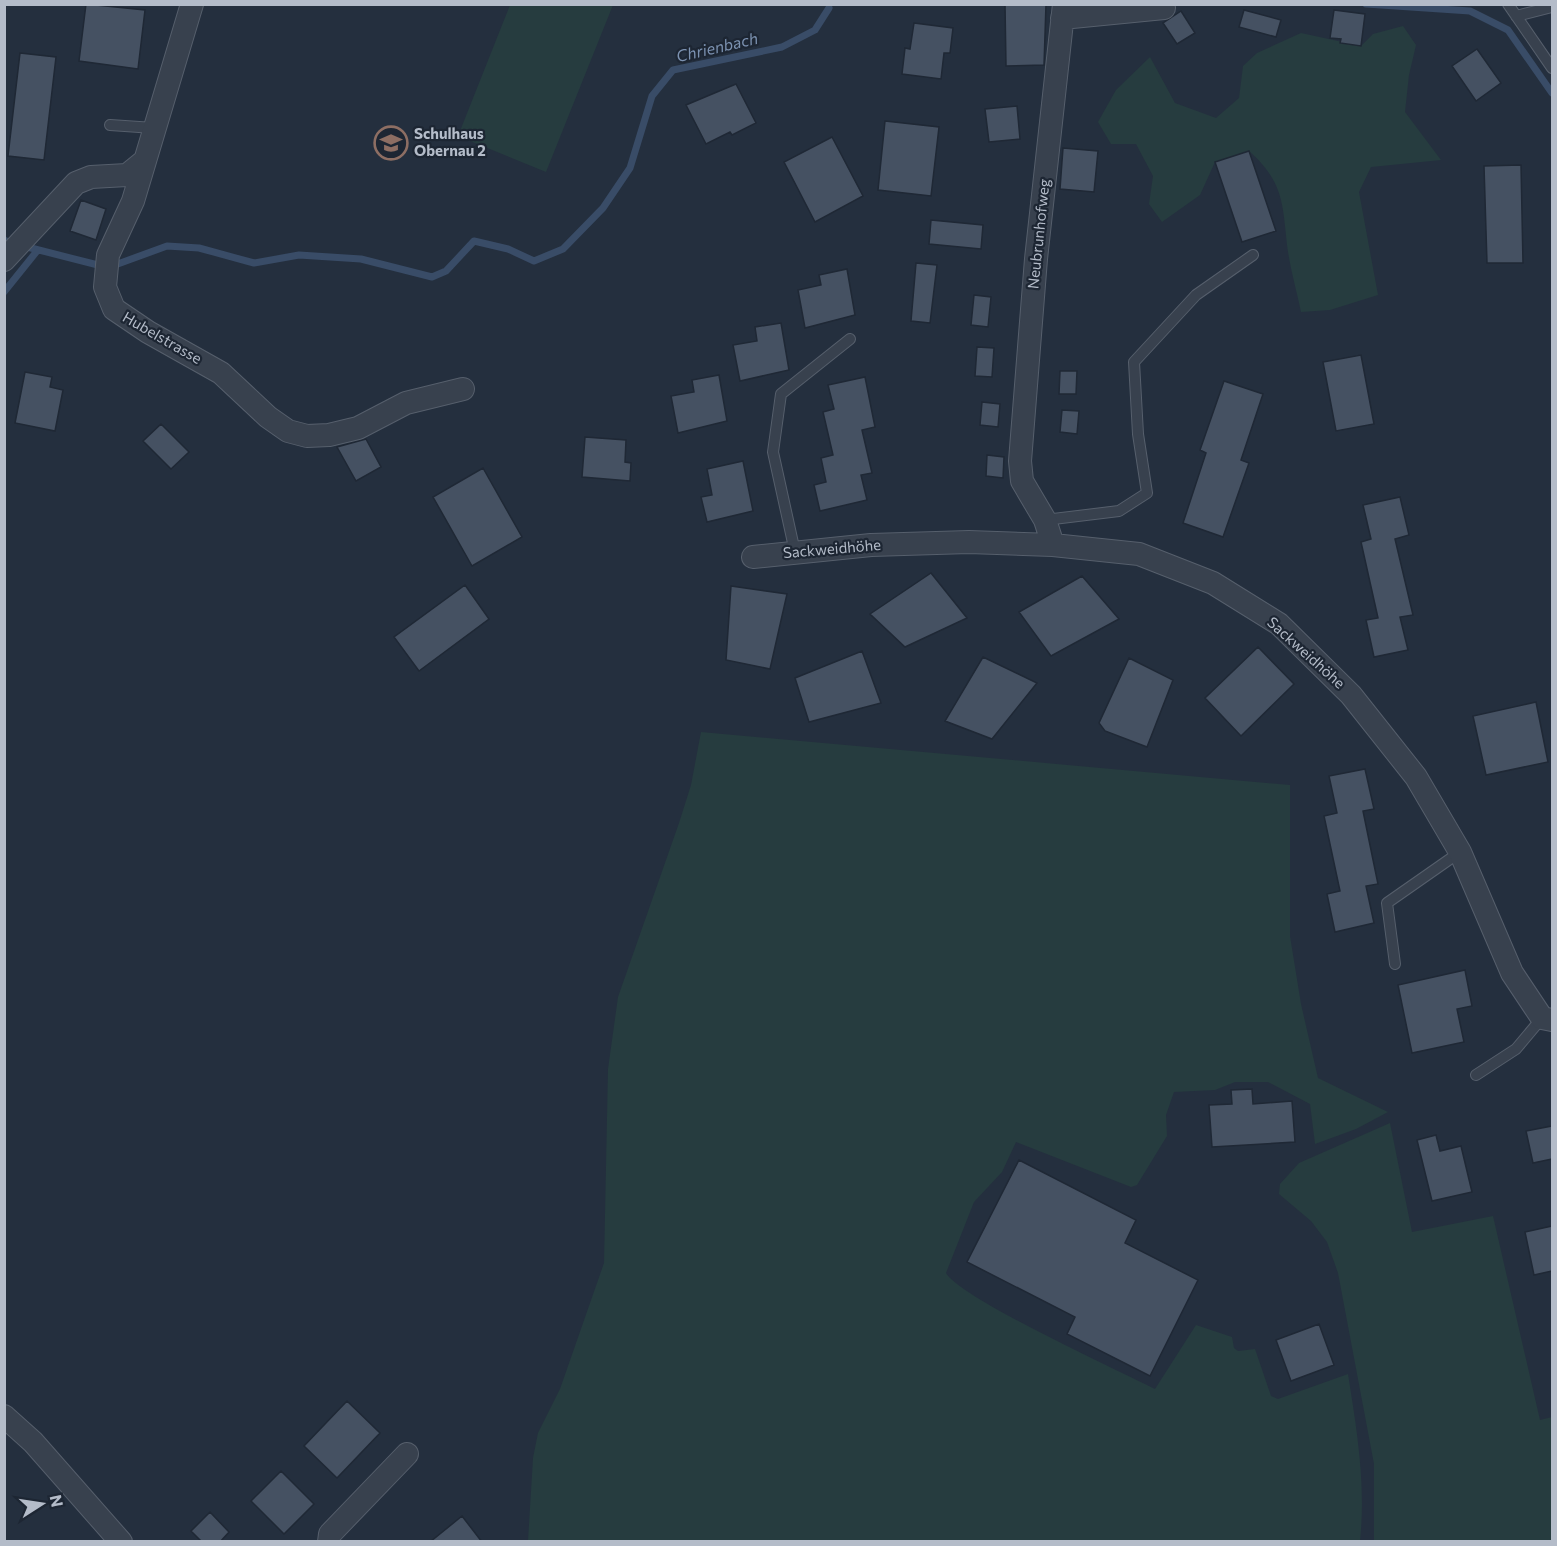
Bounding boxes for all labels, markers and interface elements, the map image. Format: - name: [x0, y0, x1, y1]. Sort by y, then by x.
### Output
- water label: Chrienbach: [674, 28, 760, 65]
- place label: Schulhaus Obernau 2: [414, 124, 486, 159]
- school or university icon: Schulhaus Obernau 2: [373, 125, 409, 161]
- street label: Neubrunhofweg: [1023, 178, 1053, 290]
- street label: Hubelstrasse: [120, 307, 205, 367]
- street label: Sackweidhöhe: [782, 535, 882, 561]
- street label: Sackweidhöhe: [1264, 613, 1349, 692]
- north arrow: [12, 1474, 72, 1534]
- text: N: [47, 1493, 68, 1509]

